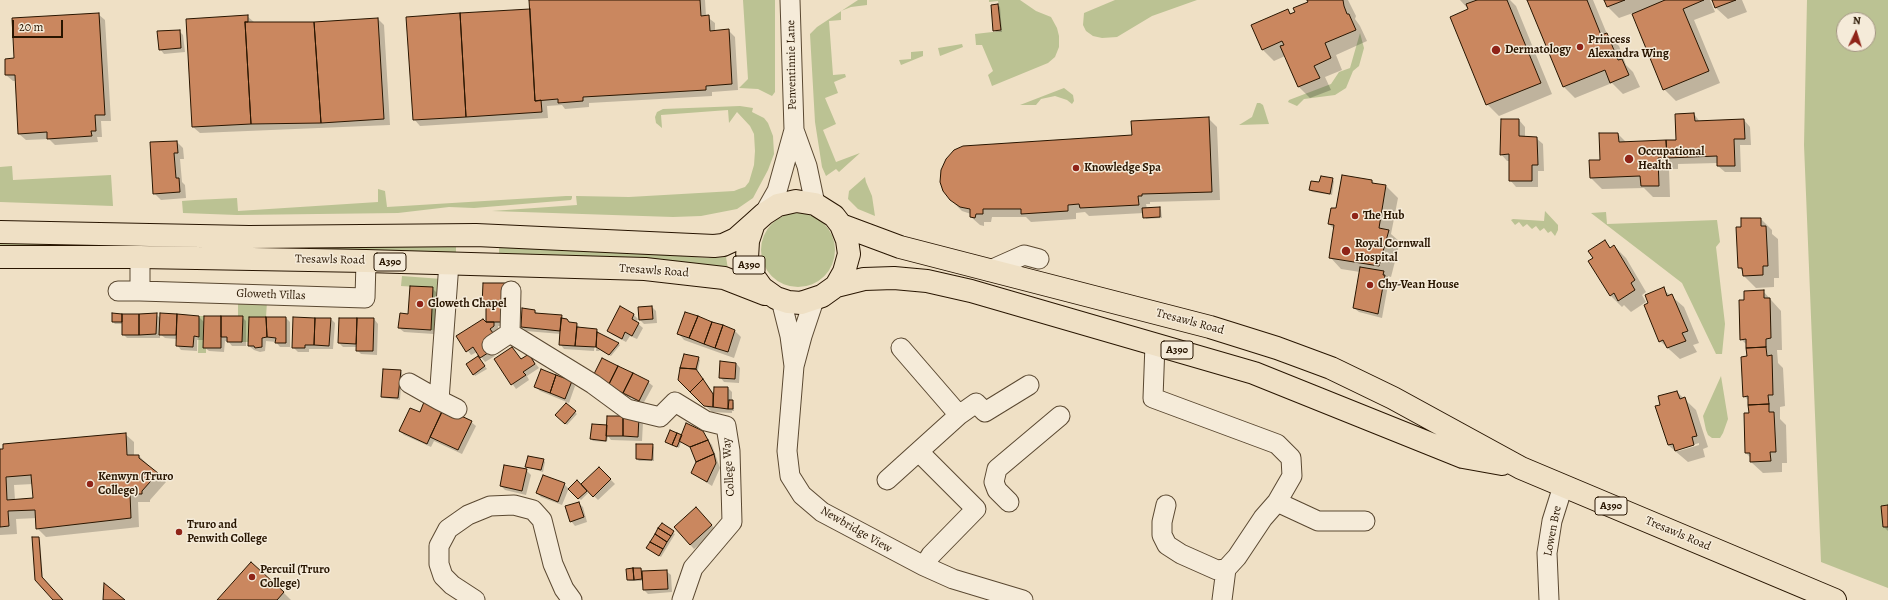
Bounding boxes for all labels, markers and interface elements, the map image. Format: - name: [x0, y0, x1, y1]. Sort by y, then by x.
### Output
- scale bar: [14, 12, 65, 38]
- north arrow: [1836, 12, 1876, 52]
- text: N: [1852, 13, 1861, 28]
- text: 20 m: [19, 19, 43, 35]
- street label: Penventinnie Lane: [784, 20, 800, 110]
- place label: Princess Alexandra Wing: [1588, 33, 1669, 61]
- marker: Princess Alexandra Wing: [1575, 42, 1585, 52]
- place label: Dermatology: [1505, 43, 1571, 57]
- marker: Dermatology: [1490, 44, 1502, 56]
- place label: Occupational Health: [1638, 145, 1704, 173]
- marker: Occupational Health: [1623, 153, 1635, 165]
- place label: Knowledge Spa: [1084, 161, 1161, 175]
- marker: Knowledge Spa: [1071, 163, 1081, 173]
- place label: The Hub: [1363, 209, 1405, 223]
- marker: The Hub: [1350, 211, 1360, 221]
- place label: Royal Cornwall Hospital: [1355, 237, 1431, 265]
- marker: Royal Cornwall Hospital: [1340, 245, 1352, 257]
- street label: Tresawls Road: [295, 252, 365, 268]
- road number: A390: [374, 253, 406, 271]
- road number: A390: [733, 256, 765, 274]
- street label: Tresawls Road: [619, 261, 689, 281]
- place label: Chy-Vean House: [1378, 278, 1459, 292]
- marker: Chy-Vean House: [1365, 280, 1375, 290]
- street label: Gloweth Villas: [236, 287, 306, 303]
- place label: Gloweth Chapel: [428, 297, 507, 311]
- marker: Gloweth Chapel: [415, 299, 425, 309]
- street label: Tresawls Road: [1154, 306, 1226, 338]
- road number: A390: [1161, 341, 1193, 359]
- street label: College Way: [720, 437, 738, 497]
- place label: Kenwyn (Truro College): [98, 470, 173, 498]
- marker: Kenwyn (Truro College): [85, 479, 95, 489]
- road number: A390: [1595, 497, 1627, 515]
- street label: Newbridge View: [818, 504, 894, 556]
- street label: Lowen Bre: [1541, 504, 1565, 558]
- street label: Tresawls Road: [1643, 514, 1713, 554]
- place label: Truro and Penwith College: [187, 518, 267, 546]
- marker: Truro and Penwith College: [174, 527, 184, 537]
- place label: Percuil (Truro College): [260, 563, 330, 591]
- marker: Percuil (Truro College): [247, 572, 257, 582]

